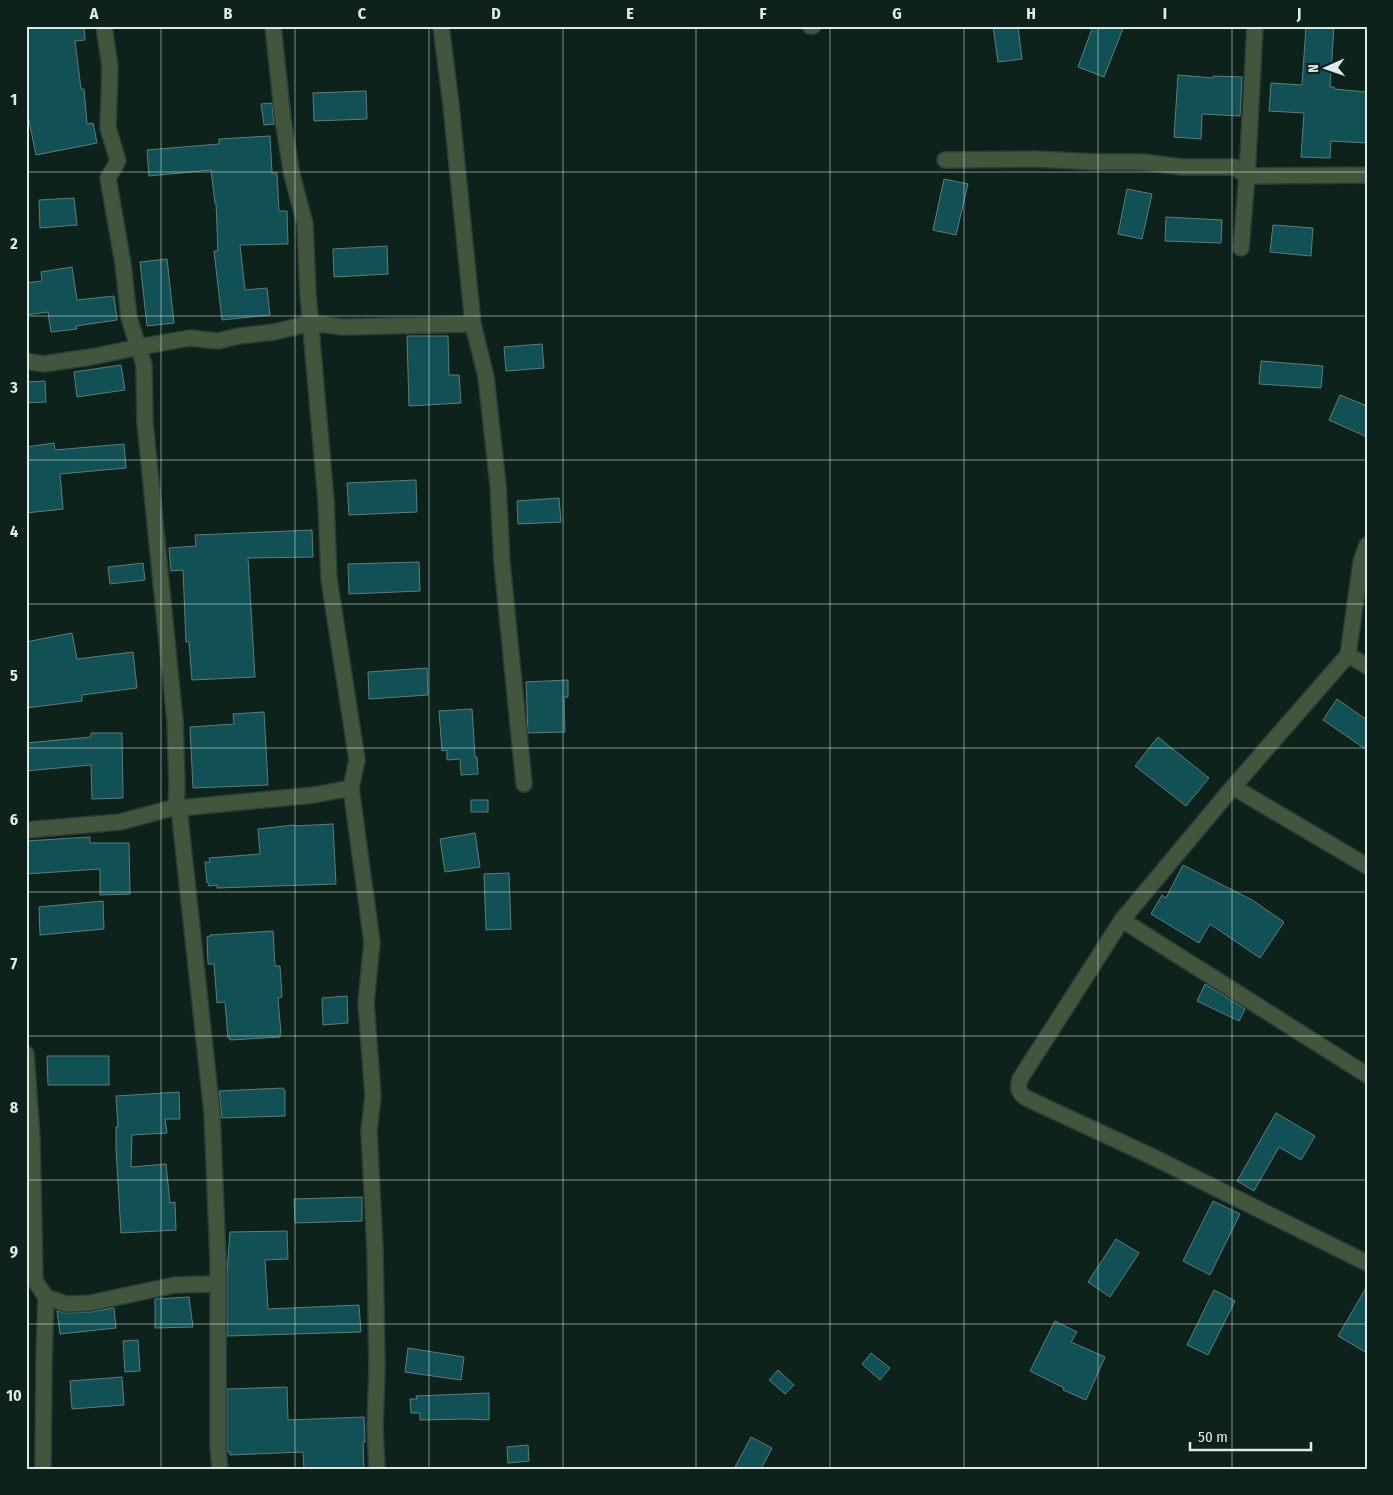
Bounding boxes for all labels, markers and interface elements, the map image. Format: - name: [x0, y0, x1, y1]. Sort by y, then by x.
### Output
- text: A: [89, 4, 99, 23]
- text: B: [224, 4, 233, 23]
- text: C: [358, 4, 367, 23]
- text: D: [491, 4, 501, 23]
- text: E: [626, 4, 634, 23]
- text: F: [759, 4, 767, 23]
- text: G: [892, 4, 902, 23]
- text: H: [1026, 4, 1036, 23]
- text: I: [1163, 4, 1167, 23]
- text: J: [1296, 4, 1301, 23]
- north arrow: [1300, 42, 1350, 92]
- text: N: [1305, 64, 1322, 73]
- text: 1: [11, 90, 17, 109]
- text: 2: [9, 234, 18, 253]
- text: 3: [9, 378, 18, 397]
- text: 4: [10, 522, 18, 541]
- text: 5: [10, 666, 18, 685]
- text: 6: [10, 810, 18, 829]
- text: 7: [11, 954, 18, 973]
- text: 8: [10, 1098, 19, 1117]
- text: 9: [10, 1242, 18, 1261]
- text: 10: [6, 1386, 22, 1405]
- scale bar: [1190, 1420, 1312, 1452]
- text: 50 m: [1198, 1428, 1228, 1446]

